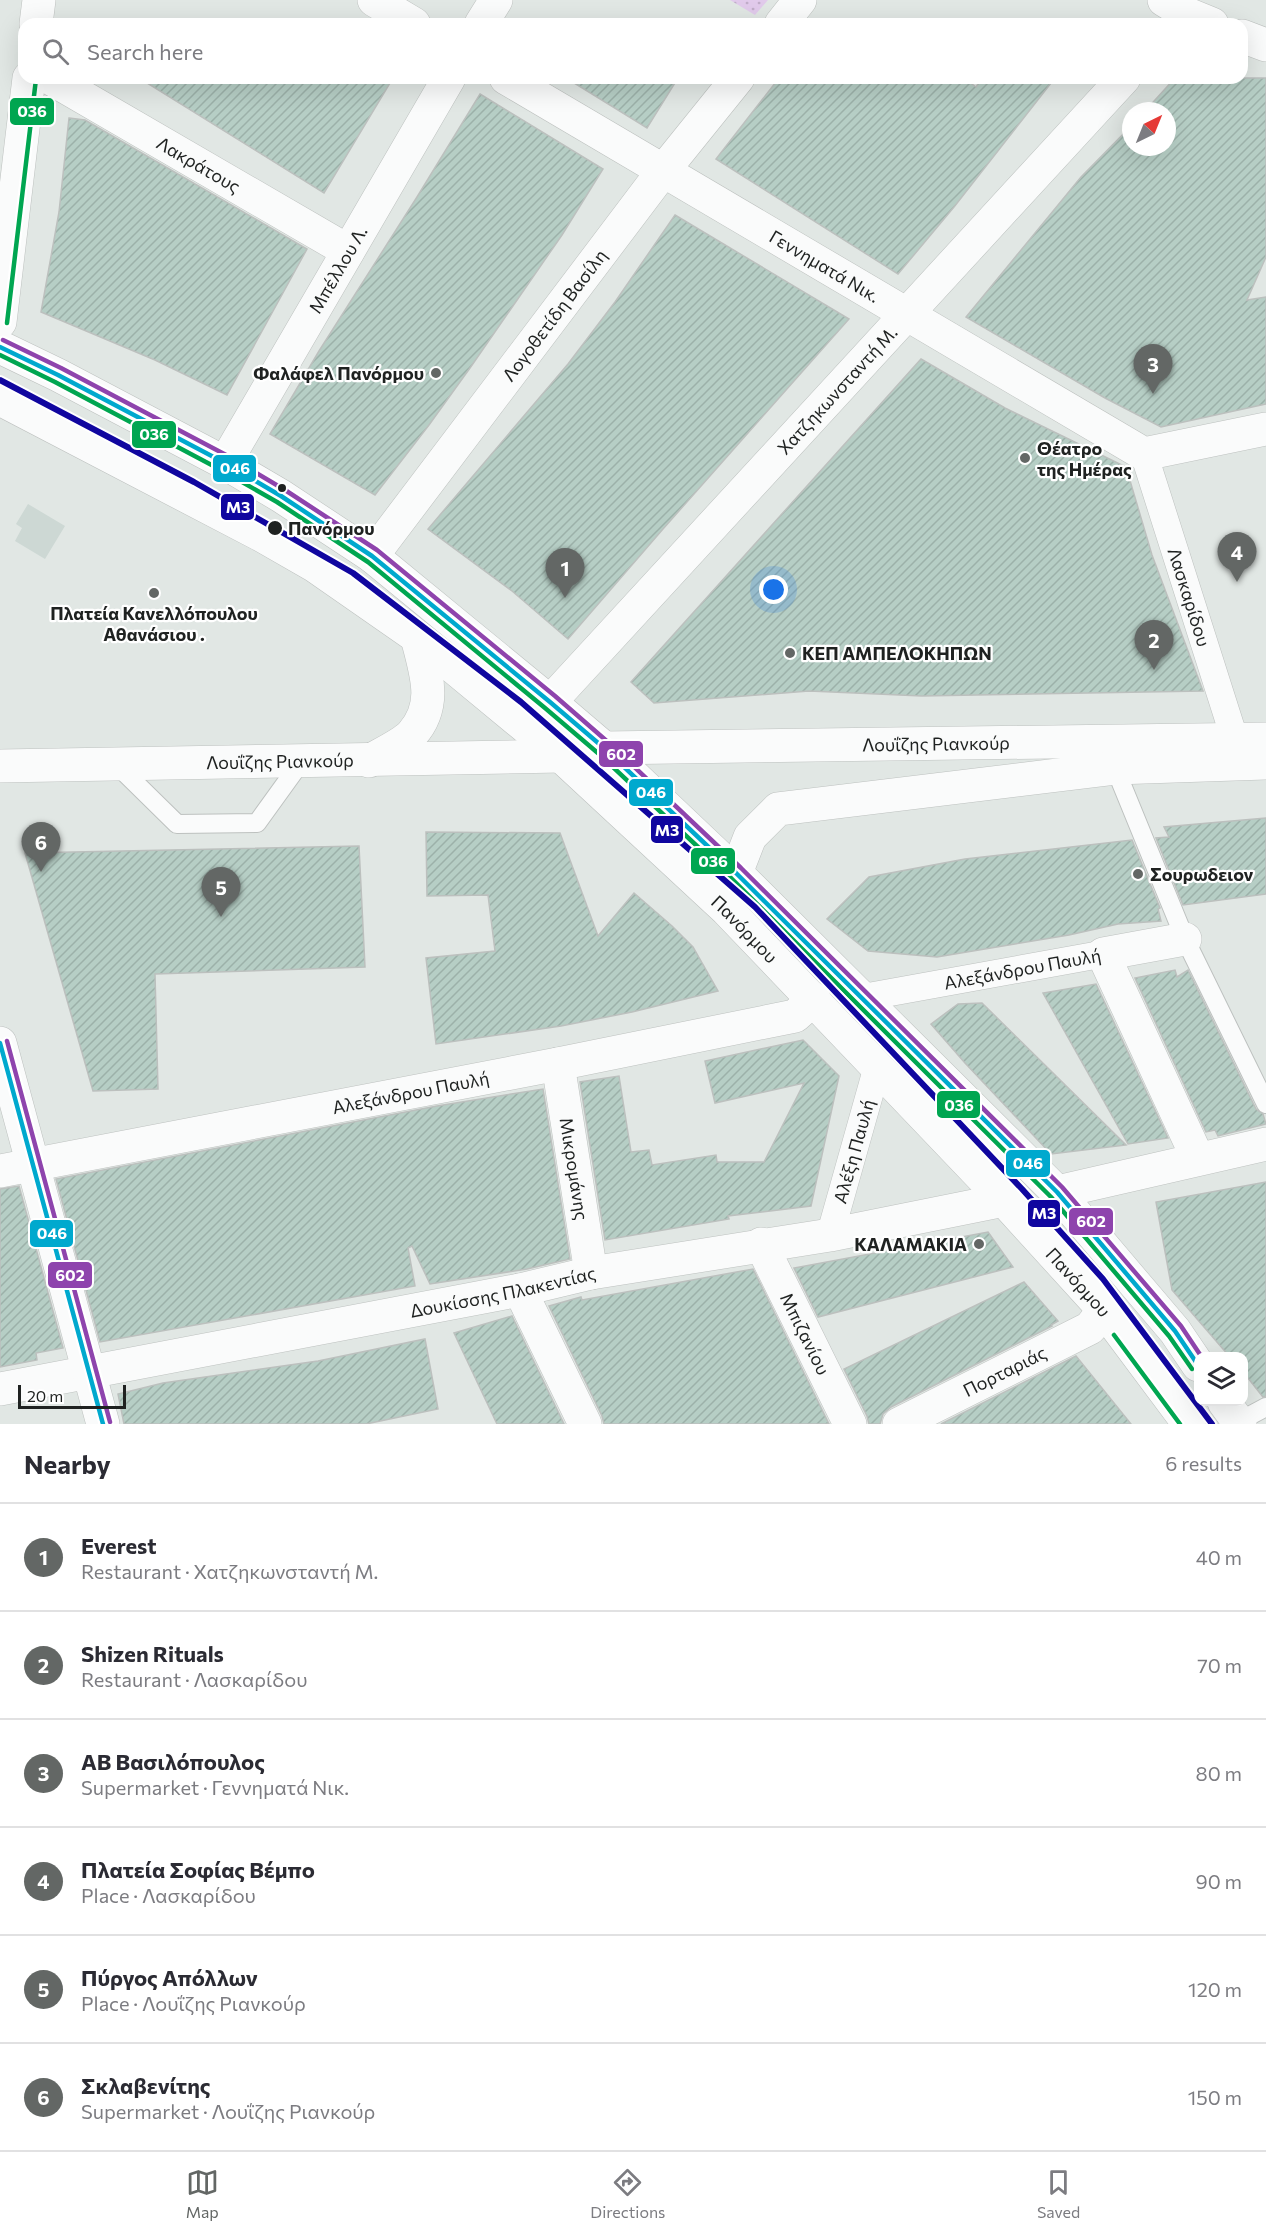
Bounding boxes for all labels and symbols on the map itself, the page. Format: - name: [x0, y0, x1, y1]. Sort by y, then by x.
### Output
- line badge: 036: [9, 97, 55, 126]
- text: 036: [17, 101, 47, 120]
- north arrow: [1122, 102, 1176, 156]
- street label: Λακράτους: [153, 132, 245, 197]
- street label: Μπέλλου Λ.: [304, 222, 372, 317]
- street label: Γεννηματά Νικ.: [766, 225, 884, 307]
- street label: Λογοθετίδη Βασίλη: [497, 245, 611, 385]
- street label: Χατζηκωνσταντή Μ.: [773, 321, 902, 459]
- pin: 3: [1134, 344, 1172, 394]
- place label: Φαλάφελ Πανόρμου: [253, 362, 424, 384]
- marker: Φαλάφελ Πανόρμου: [429, 366, 443, 380]
- line badge: 036: [131, 420, 177, 449]
- text: 036: [139, 424, 169, 443]
- place label: Θέατρο της Ημέρας: [1037, 437, 1132, 480]
- marker: Θέατρο της Ημέρας: [1018, 451, 1032, 465]
- line badge: 046: [212, 454, 257, 483]
- text: 046: [220, 458, 250, 477]
- unlabelled marker: [276, 482, 288, 494]
- line badge: Μ3: [220, 493, 255, 521]
- text: Μ3: [226, 497, 250, 516]
- place label: Πανόρμου: [288, 517, 375, 539]
- marker: Πανόρμου: [266, 519, 284, 537]
- pin: 4: [1218, 532, 1256, 582]
- street label: Λασκαρίδου: [1163, 545, 1216, 649]
- pin: 1: [546, 548, 584, 598]
- your location: [759, 575, 788, 604]
- marker: Πλατεία Κανελλόπουλου Αθανάσιου .: [147, 586, 161, 600]
- place label: Πλατεία Κανελλόπουλου Αθανάσιου .: [50, 602, 258, 645]
- pin: 2: [1134, 620, 1174, 670]
- place label: ΚΕΠ ΑΜΠΕΛΟΚΗΠΩΝ: [802, 642, 992, 664]
- marker: ΚΕΠ ΑΜΠΕΛΟΚΗΠΩΝ: [783, 646, 797, 660]
- street label: Λουΐζης Ριανκούρ: [862, 731, 1010, 755]
- line badge: 602: [598, 740, 644, 768]
- text: 602: [606, 744, 636, 763]
- street label: Λουΐζης Ριανκούρ: [206, 749, 354, 773]
- line badge: 046: [628, 778, 674, 807]
- text: 046: [636, 782, 666, 801]
- line badge: Μ3: [650, 815, 684, 844]
- text: Μ3: [655, 820, 679, 839]
- pin: 6: [22, 822, 60, 872]
- line badge: 036: [690, 847, 736, 875]
- text: 036: [698, 851, 728, 870]
- place label: Σουρωδειον: [1150, 863, 1254, 885]
- marker: Σουρωδειον: [1131, 867, 1145, 881]
- pin: 5: [202, 868, 240, 917]
- street label: Πανόρμου: [707, 890, 782, 967]
- street label: Αλεξάνδρου Παυλή: [942, 944, 1103, 994]
- street label: Αλεξάνδρου Παυλή: [330, 1066, 491, 1118]
- line badge: 036: [936, 1090, 981, 1119]
- text: 036: [944, 1095, 974, 1114]
- street label: Αλέξη Παυλή: [828, 1097, 879, 1206]
- street label: Μικρομάνης: [556, 1116, 593, 1222]
- line badge: 046: [1005, 1149, 1051, 1178]
- text: 046: [1013, 1153, 1043, 1172]
- line badge: Μ3: [1027, 1199, 1061, 1228]
- text: Μ3: [1032, 1203, 1056, 1222]
- line badge: 602: [1068, 1207, 1114, 1236]
- text: 602: [1076, 1211, 1106, 1230]
- line badge: 046: [29, 1219, 74, 1248]
- text: 046: [37, 1223, 67, 1242]
- place label: ΚΑΛΑΜΑΚΙΑ: [854, 1233, 967, 1255]
- marker: ΚΑΛΑΜΑΚΙΑ: [972, 1237, 986, 1251]
- street label: Πανόρμου: [1042, 1243, 1116, 1321]
- line badge: 602: [47, 1261, 93, 1289]
- street label: Δουκίσσης Πλακεντίας: [408, 1261, 598, 1322]
- text: 602: [55, 1265, 85, 1284]
- street label: Μπιζανίου: [776, 1289, 835, 1378]
- street label: Πορταριάς: [959, 1341, 1050, 1401]
- scale bar: [18, 1382, 126, 1410]

